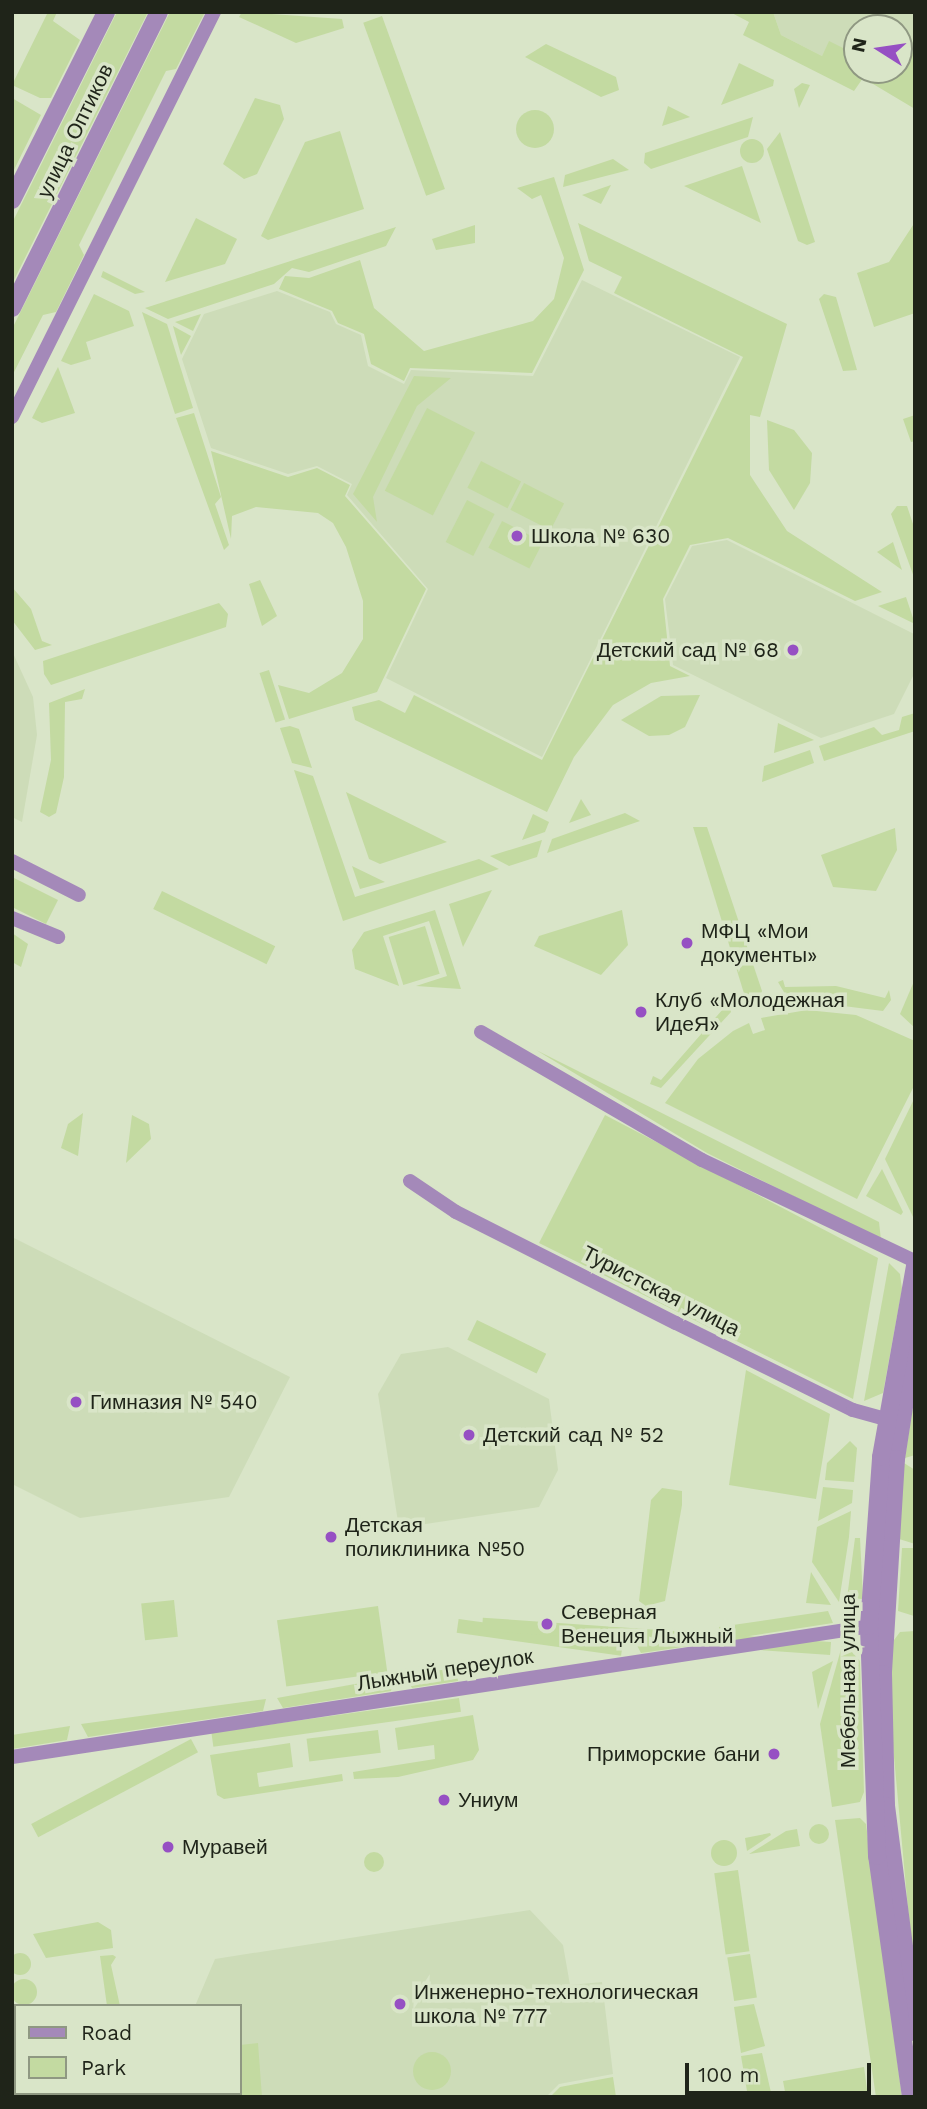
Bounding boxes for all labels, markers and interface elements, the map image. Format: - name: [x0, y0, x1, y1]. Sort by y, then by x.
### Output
- north arrow: [843, 14, 913, 84]
- text: N: [846, 36, 872, 54]
- street label: улица Оптиков: [32, 60, 118, 202]
- place label: Школа № 630: [531, 523, 670, 549]
- marker: Школа № 630: [509, 528, 525, 544]
- place label: Детский сад № 68: [597, 637, 779, 663]
- marker: Детский сад № 68: [785, 642, 801, 658]
- place label: МФЦ «Мои документы»: [701, 918, 817, 968]
- marker: МФЦ «Мои документы»: [679, 935, 695, 951]
- place label: Клуб «Молодежная ИдеЯ»: [655, 987, 845, 1037]
- marker: Клуб «Молодежная ИдеЯ»: [633, 1004, 649, 1020]
- street label: Туристская улица: [578, 1240, 744, 1342]
- place label: Гимназия № 540: [90, 1389, 258, 1415]
- marker: Гимназия № 540: [68, 1394, 84, 1410]
- place label: Детский сад № 52: [483, 1422, 664, 1448]
- marker: Детский сад № 52: [461, 1427, 477, 1443]
- place label: Детская поликлиника №50: [345, 1512, 525, 1562]
- marker: Детская поликлиника №50: [323, 1529, 339, 1545]
- street label: Мебельная улица: [835, 1594, 861, 1768]
- place label: Северная Венеция Лыжный: [561, 1599, 734, 1649]
- marker: Северная Венеция Лыжный: [539, 1616, 555, 1632]
- street label: Лыжный переулок: [355, 1644, 535, 1696]
- place label: Приморские бани: [587, 1741, 760, 1767]
- marker: Приморские бани: [766, 1746, 782, 1762]
- place label: Униум: [458, 1787, 518, 1813]
- marker: Униум: [436, 1792, 452, 1808]
- place label: Муравей: [182, 1834, 268, 1860]
- marker: Муравей: [160, 1839, 176, 1855]
- place label: Инженерно-технологическая школа № 777: [414, 1979, 699, 2029]
- marker: Инженерно-технологическая школа № 777: [392, 1996, 408, 2012]
- legend: [14, 2004, 242, 2095]
- text: Road: [81, 2020, 132, 2045]
- scale bar: [689, 2050, 874, 2094]
- text: Park: [81, 2055, 126, 2080]
- text: 100 m: [698, 2062, 760, 2087]

